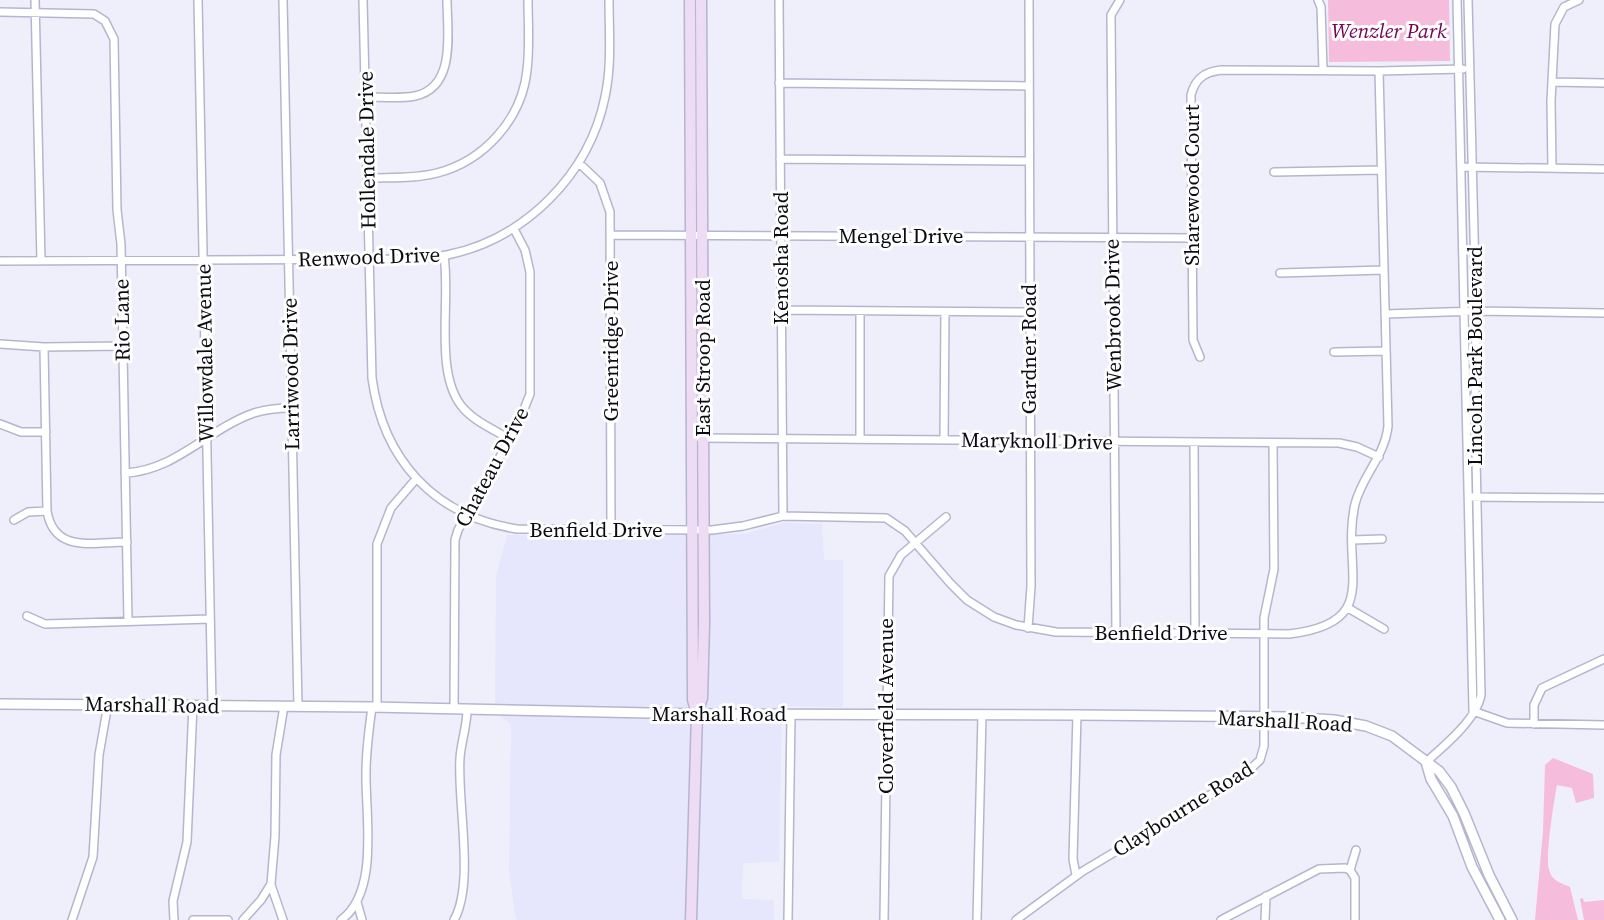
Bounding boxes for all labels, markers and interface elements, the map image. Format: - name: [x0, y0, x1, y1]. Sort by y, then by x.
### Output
- park label: Wenzler Park: [1331, 16, 1447, 45]
- street label: Hollendale Drive: [351, 71, 382, 229]
- street label: Sharewood Court: [1177, 104, 1206, 266]
- street label: Kenosha Road: [766, 191, 795, 325]
- street label: Mengel Drive: [839, 221, 963, 250]
- street label: Wenbrook Drive: [1097, 238, 1128, 392]
- street label: Renwood Drive: [297, 240, 441, 273]
- street label: Lincoln Park Boulevard: [1460, 246, 1489, 466]
- street label: Greenridge Drive: [596, 261, 625, 421]
- street label: Willowdale Avenue: [188, 263, 221, 443]
- street label: Rio Lane: [106, 278, 137, 362]
- street label: East Stroop Road: [688, 279, 717, 437]
- street label: Gardner Road: [1014, 284, 1043, 414]
- street label: Larriwood Drive: [275, 297, 306, 451]
- street label: Chateau Drive: [448, 402, 535, 532]
- street label: Maryknoll Drive: [961, 425, 1113, 456]
- street label: Benfield Drive: [529, 515, 663, 544]
- street label: Cloverfield Avenue: [871, 618, 900, 794]
- street label: Benfield Drive: [1094, 618, 1228, 647]
- street label: Marshall Road: [84, 689, 220, 720]
- street label: Marshall Road: [652, 699, 787, 728]
- street label: Marshall Road: [1217, 702, 1353, 739]
- street label: Claybourne Road: [1107, 754, 1259, 863]

